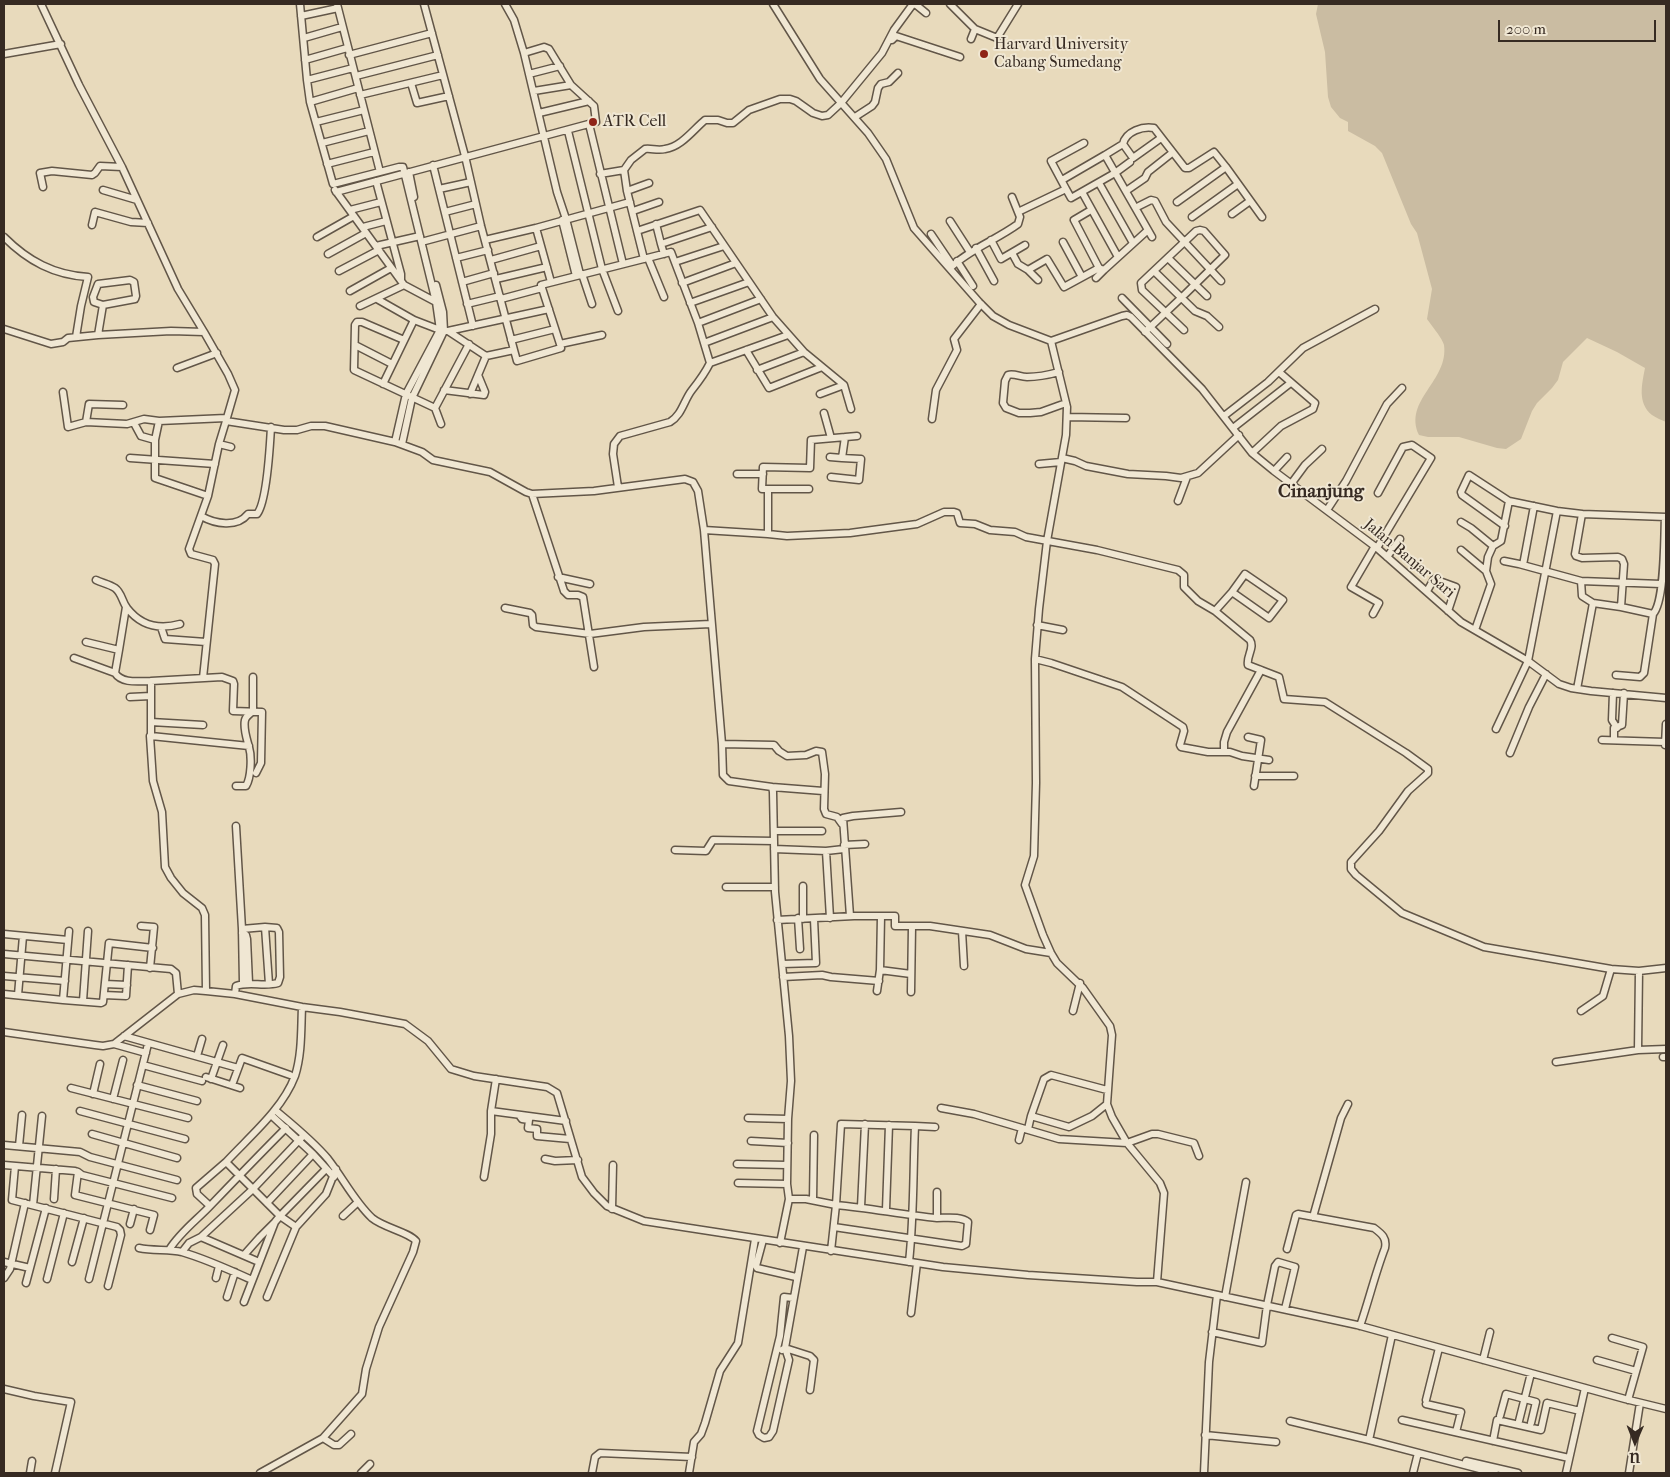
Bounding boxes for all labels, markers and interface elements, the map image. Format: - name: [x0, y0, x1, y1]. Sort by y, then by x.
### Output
- scale bar: [1500, 10, 1658, 42]
- text: 200 m: [1506, 20, 1546, 38]
- place label: Harvard University Cabang Sumedang: [994, 35, 1128, 73]
- marker: Harvard University Cabang Sumedang: [978, 48, 990, 60]
- place label: ATR Cell: [603, 112, 666, 132]
- marker: ATR Cell: [587, 116, 599, 128]
- district label: Cinanjung: [1278, 481, 1364, 503]
- street label: Jalan Banjar Sari: [1359, 515, 1459, 603]
- north arrow: [1610, 1417, 1660, 1467]
- text: U: [1629, 1449, 1640, 1466]

